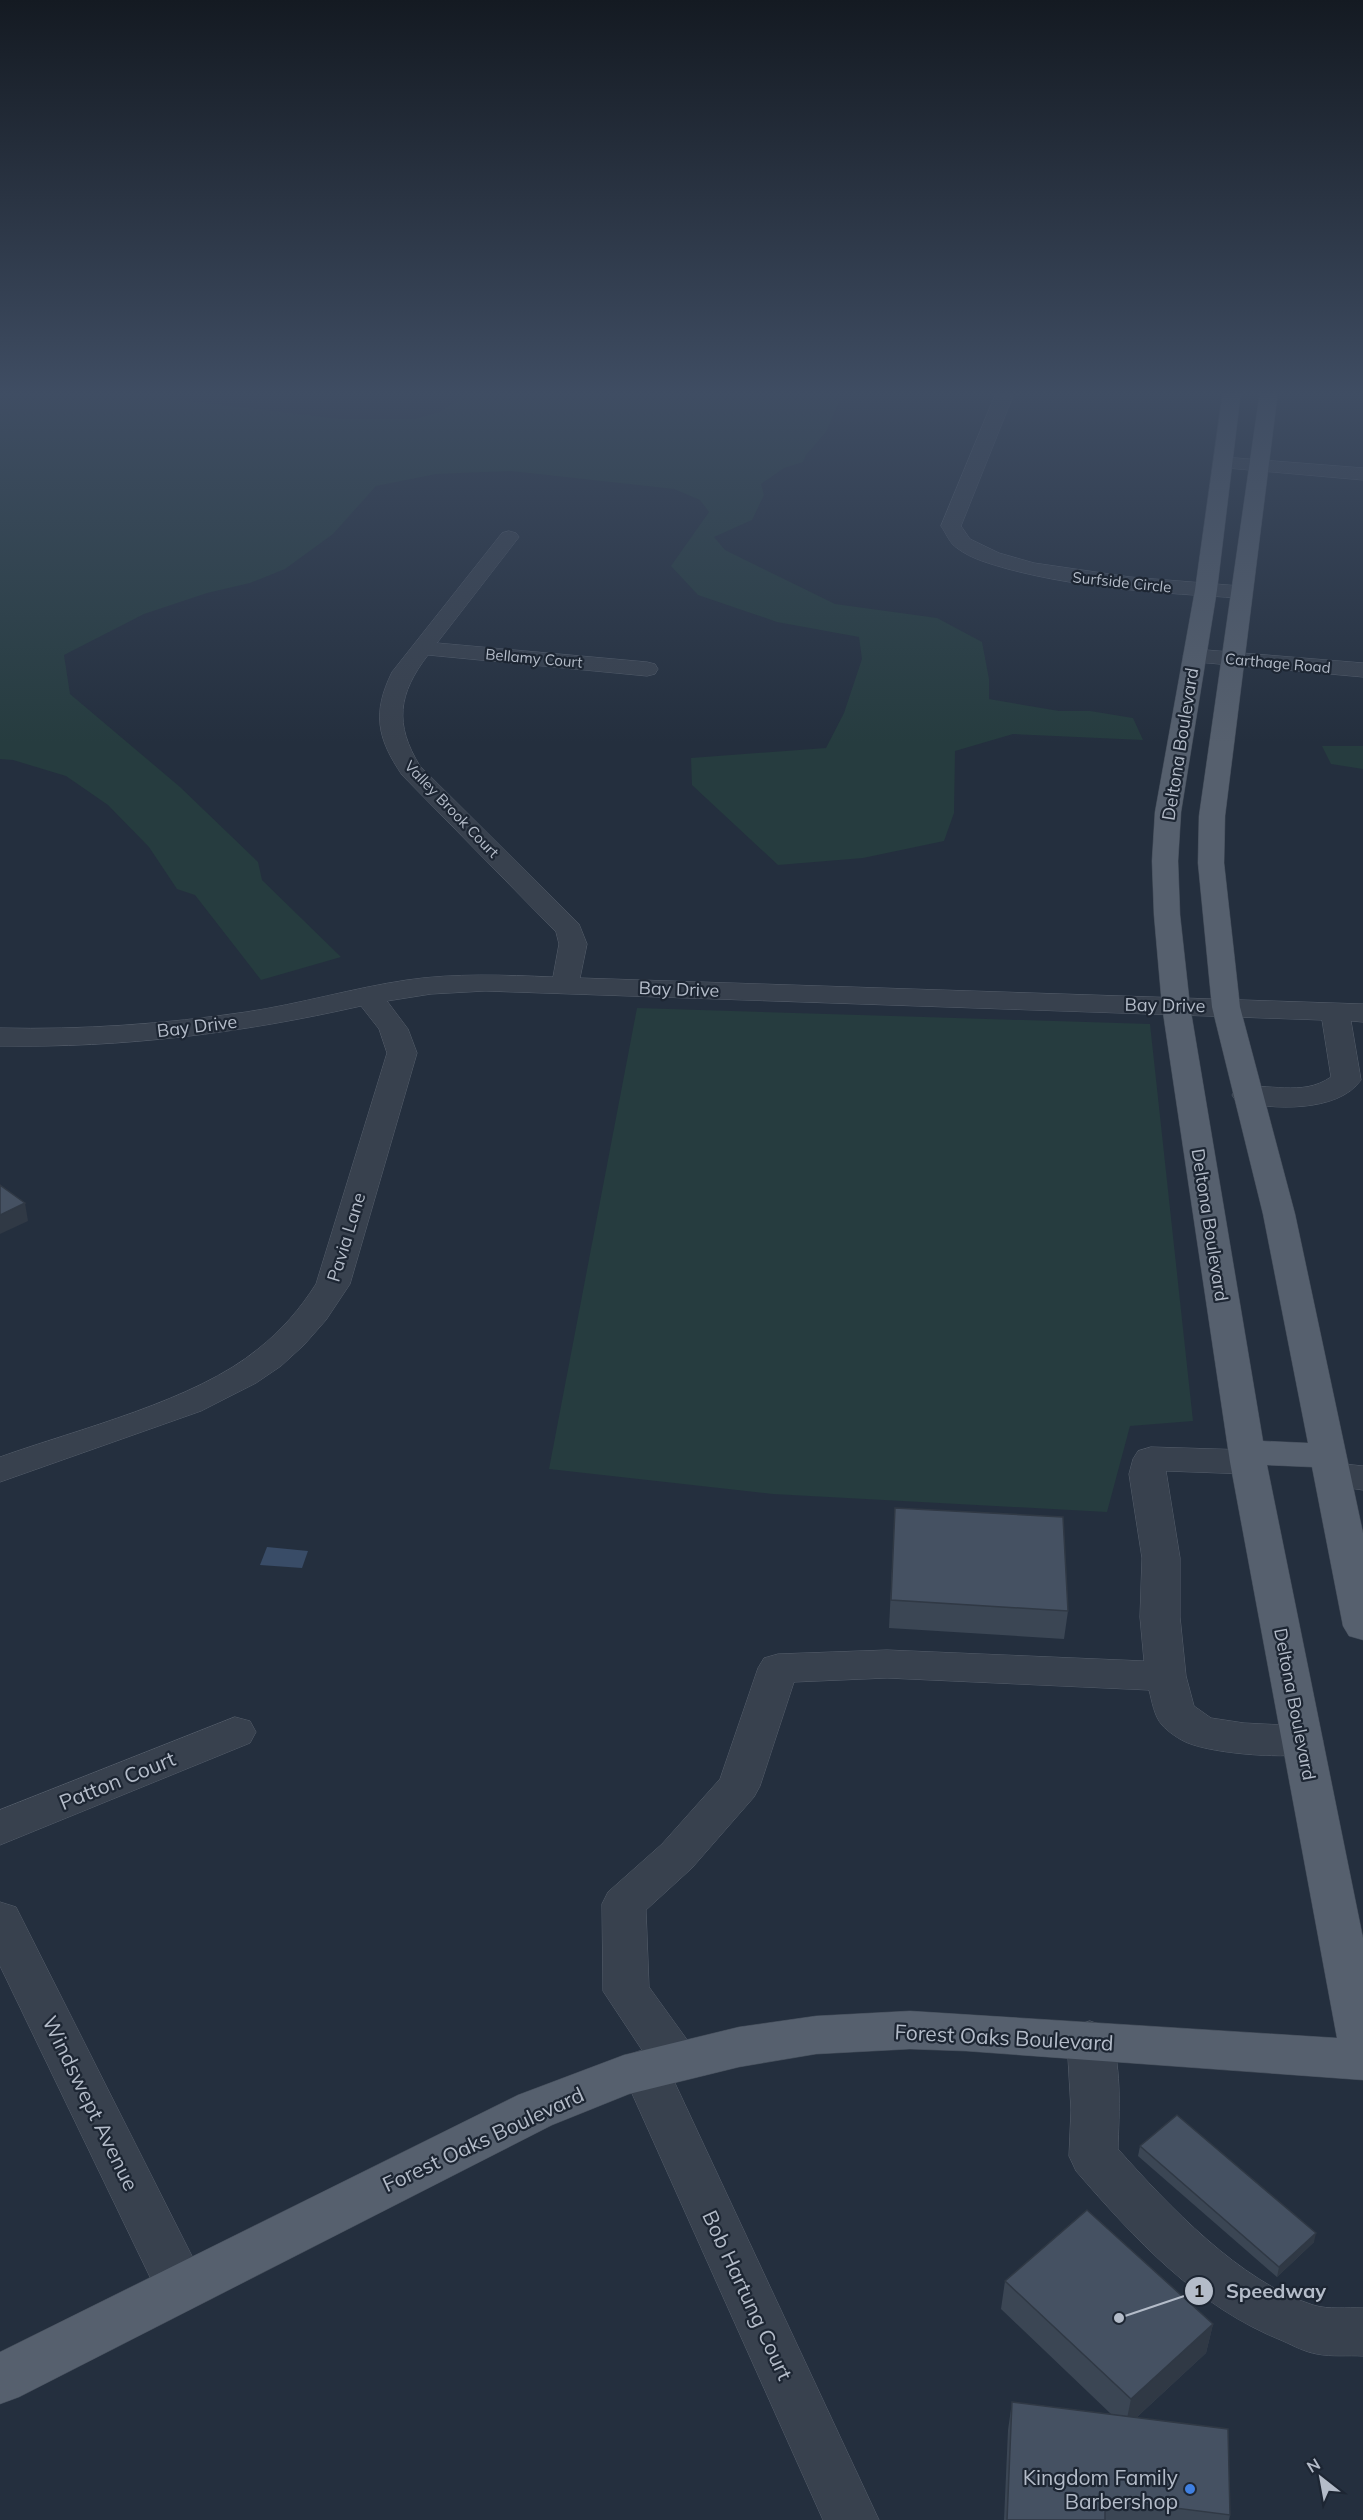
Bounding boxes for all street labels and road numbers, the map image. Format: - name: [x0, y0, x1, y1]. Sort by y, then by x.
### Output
- street label: Surfside Circle: [1072, 567, 1172, 597]
- street label: Bellamy Court: [485, 644, 583, 672]
- street label: Carthage Road: [1224, 649, 1332, 677]
- street label: Deltona Boulevard: [1157, 666, 1203, 822]
- street label: Valley Brook Court: [401, 756, 503, 862]
- street label: Bay Drive: [638, 976, 720, 1002]
- street label: Bay Drive: [1124, 993, 1206, 1017]
- street label: Bay Drive: [156, 1010, 238, 1042]
- street label: Deltona Boulevard: [1187, 1147, 1233, 1303]
- street label: Pavia Lane: [322, 1190, 370, 1284]
- street label: Deltona Boulevard: [1269, 1626, 1321, 1782]
- street label: Patton Court: [55, 1745, 179, 1815]
- street label: Windswept Avenue: [37, 2011, 145, 2195]
- street label: Forest Oaks Boulevard: [894, 2018, 1114, 2056]
- street label: Forest Oaks Boulevard: [378, 2081, 588, 2197]
- street label: Bob Hartung Court: [697, 2206, 799, 2384]

